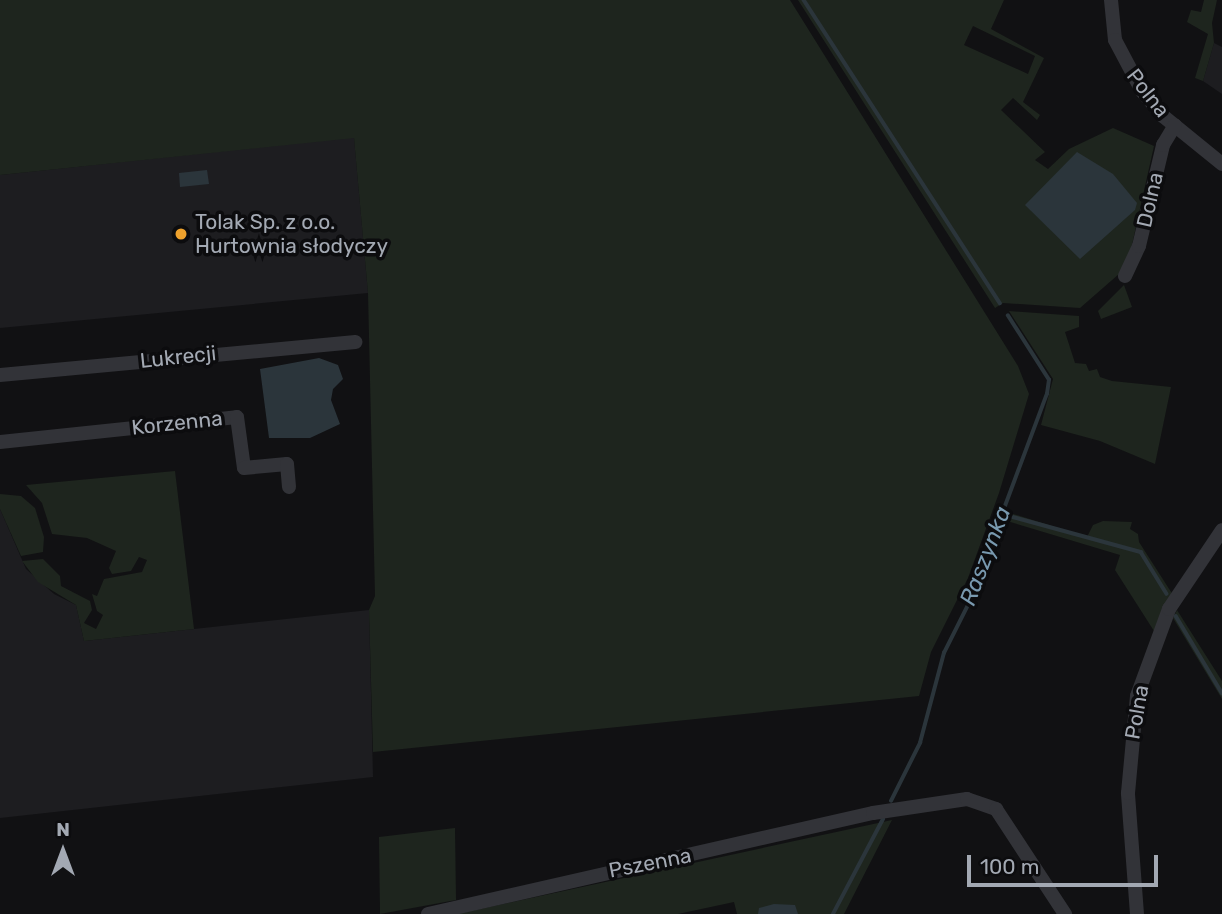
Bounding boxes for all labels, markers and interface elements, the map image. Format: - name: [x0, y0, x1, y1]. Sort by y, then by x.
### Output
- street label: Polna: [1121, 64, 1175, 122]
- street label: Dolna: [1131, 170, 1169, 230]
- place label: Tolak Sp. z o.o. Hurtownia słodyczy: [195, 209, 388, 259]
- marker: Tolak Sp. z o.o. Hurtownia słodyczy: [173, 226, 189, 242]
- street label: Lukrecji: [139, 340, 217, 374]
- street label: Korzenna: [130, 406, 224, 440]
- water label: Raszynka: [953, 503, 1017, 609]
- street label: Polna: [1120, 683, 1154, 741]
- north arrow: [28, 816, 98, 886]
- text: N: [56, 818, 70, 841]
- scale bar: [970, 841, 1161, 885]
- street label: Pszenna: [607, 843, 693, 883]
- text: 100 m: [980, 854, 1039, 879]

